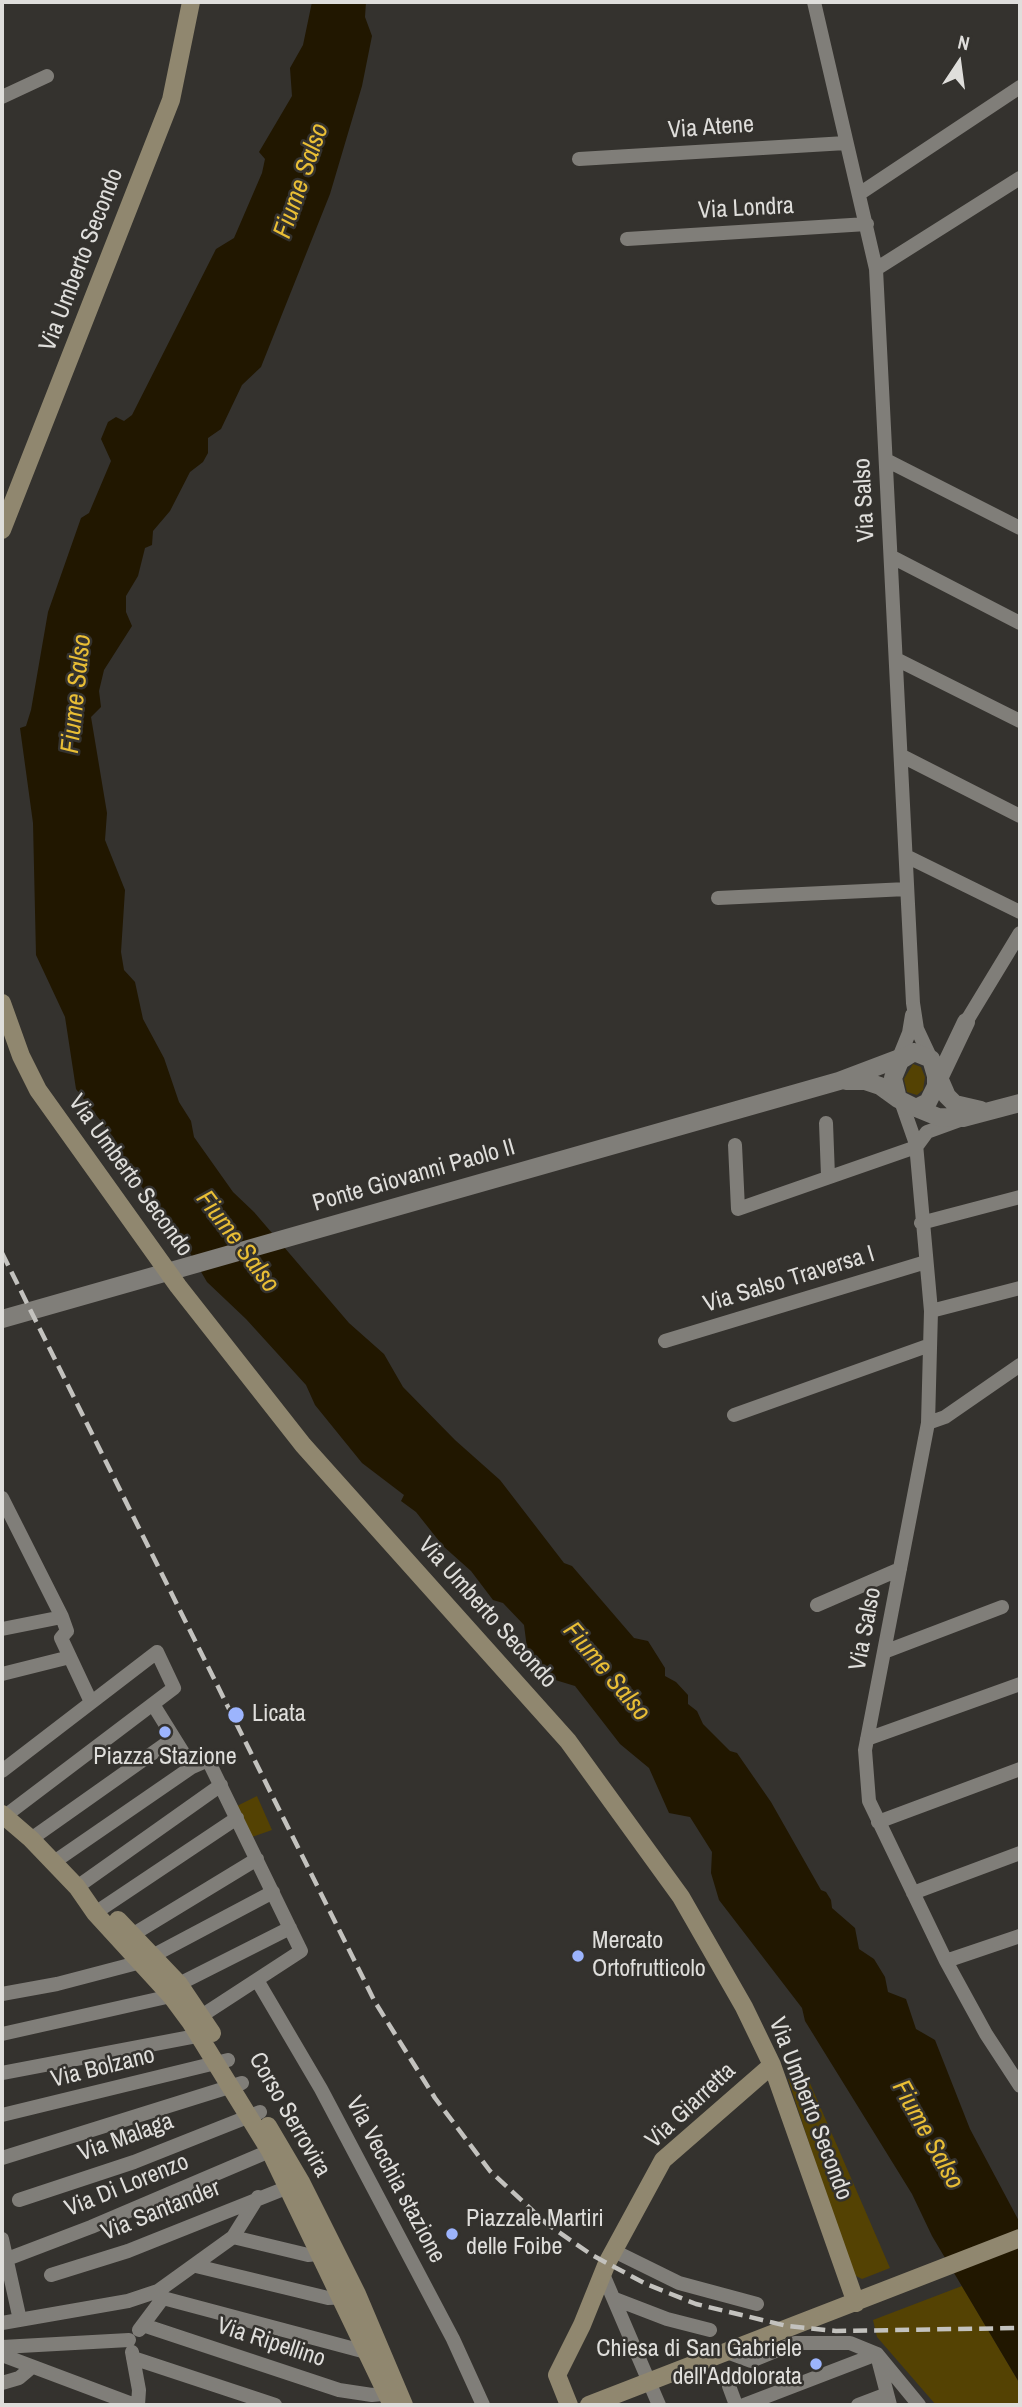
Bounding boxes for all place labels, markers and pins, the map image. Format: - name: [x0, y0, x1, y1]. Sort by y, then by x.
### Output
- place label: Licata: [252, 1701, 306, 1729]
- marker: Licata: [226, 1705, 246, 1725]
- marker: Piazza Stazione: [157, 1724, 173, 1740]
- place label: Piazza Stazione: [93, 1744, 237, 1772]
- place label: Mercato Ortofrutticolo: [592, 1928, 706, 1984]
- marker: Mercato Ortofrutticolo: [570, 1948, 586, 1964]
- place label: Piazzale Martiri delle Foibe: [466, 2206, 604, 2262]
- marker: Piazzale Martiri delle Foibe: [444, 2226, 460, 2242]
- place label: Chiesa di San Gabriele dell'Addolorata: [596, 2336, 802, 2392]
- marker: Chiesa di San Gabriele dell'Addolorata: [808, 2356, 824, 2372]

